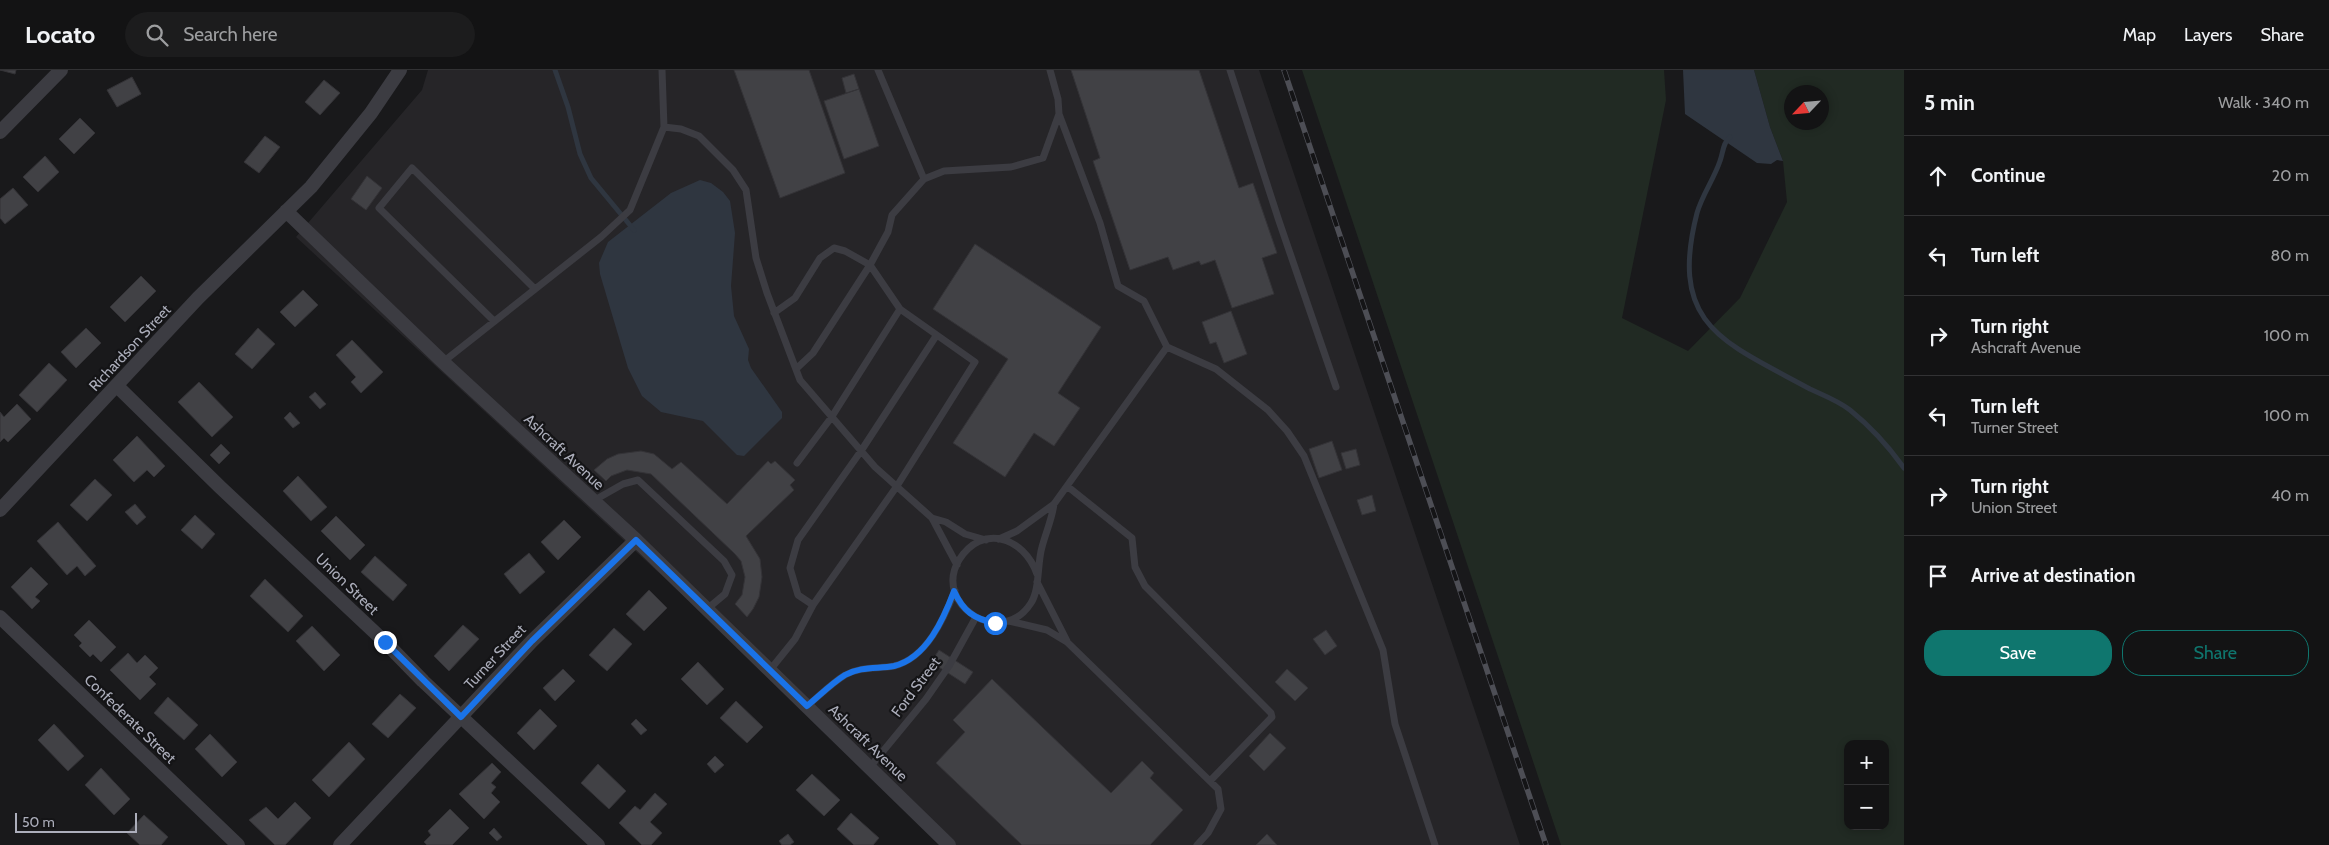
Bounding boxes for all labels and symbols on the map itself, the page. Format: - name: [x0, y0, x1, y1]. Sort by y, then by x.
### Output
- north arrow: [1784, 85, 1829, 130]
- street label: Richardson Street: [85, 301, 175, 395]
- street label: Ashcraft Avenue: [520, 410, 608, 494]
- street label: Union Street: [312, 549, 382, 619]
- route start: [984, 612, 1007, 635]
- street label: Turner Street: [460, 621, 530, 693]
- route end: [374, 631, 397, 654]
- street label: Ford Street: [888, 654, 944, 720]
- street label: Confederate Street: [80, 671, 180, 767]
- street label: Ashcraft Avenue: [825, 701, 912, 786]
- scale bar: [15, 810, 138, 833]

